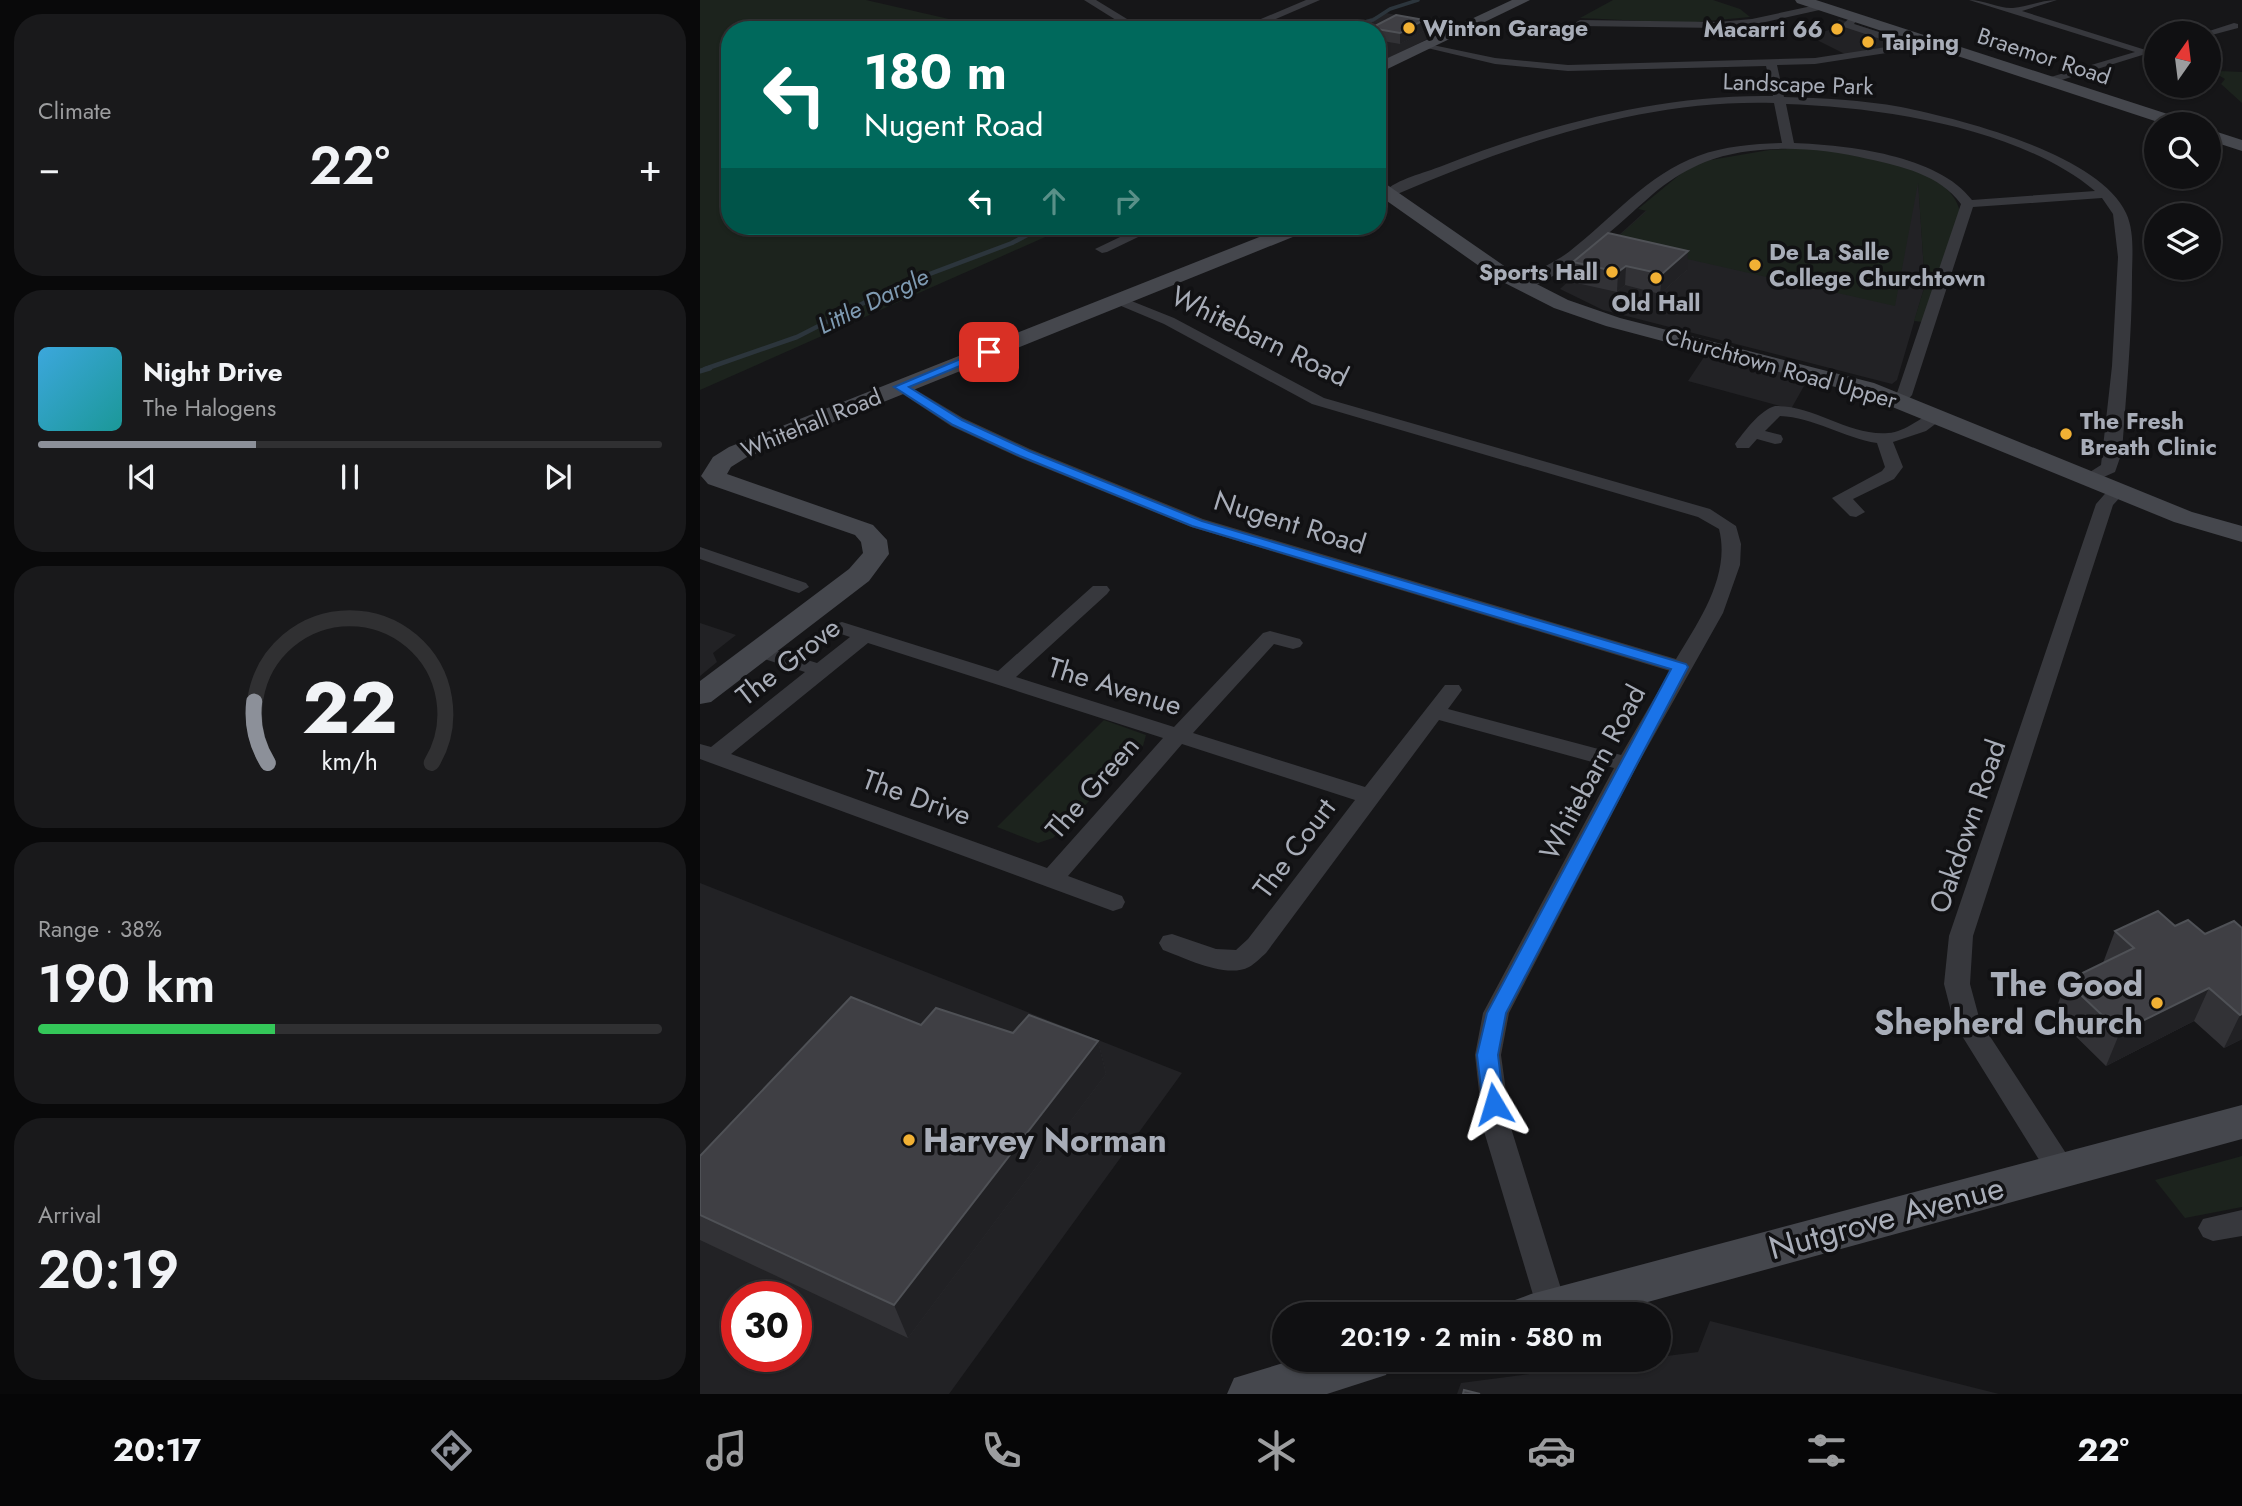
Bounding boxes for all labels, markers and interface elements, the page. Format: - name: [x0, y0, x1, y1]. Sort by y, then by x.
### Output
- place label: Winton Garage: [1423, 11, 1588, 45]
- place label: Macarri 66: [1703, 12, 1823, 46]
- street label: Braemor Road: [1973, 18, 2115, 94]
- marker: Winton Garage: [1401, 20, 1417, 36]
- marker: Macarri 66: [1829, 21, 1845, 37]
- north arrow: [2144, 21, 2221, 98]
- map controls: [2144, 21, 2221, 280]
- place label: Taiping: [1882, 25, 1959, 59]
- marker: Taiping: [1860, 34, 1876, 50]
- text: 180 m: [864, 37, 1007, 107]
- icon: left: [749, 49, 840, 140]
- street label: Landscape Park: [1722, 64, 1875, 104]
- text: Climate: [38, 94, 111, 128]
- text: Nugent Road: [864, 102, 1043, 148]
- button: search: [2144, 112, 2221, 189]
- text: 22°: [309, 128, 390, 204]
- text: −: [38, 140, 60, 195]
- text: +: [639, 140, 662, 195]
- icon: left: [962, 182, 1000, 220]
- icon: ahead: [1035, 182, 1073, 220]
- icon: right: [1108, 182, 1146, 220]
- button: layers: [2144, 203, 2221, 280]
- place label: De La Salle College Churchtown: [1769, 235, 1986, 295]
- place label: Sports Hall: [1479, 255, 1598, 289]
- marker: De La Salle College Churchtown: [1747, 257, 1763, 273]
- water label: Little Dargle: [811, 259, 934, 343]
- marker: Sports Hall: [1604, 264, 1620, 280]
- marker: Old Hall: [1648, 270, 1664, 286]
- street label: Whitebarn Road: [1164, 276, 1356, 397]
- place label: Old Hall: [1611, 286, 1701, 320]
- street label: Churchtown Road Upper: [1661, 319, 1901, 417]
- pin: [959, 322, 1019, 382]
- icon: arrive: [970, 333, 1008, 371]
- text: Night Drive: [143, 353, 283, 391]
- street label: Whitehall Road: [736, 379, 886, 467]
- text: The Halogens: [143, 391, 276, 425]
- place label: The Fresh Breath Clinic: [2080, 404, 2217, 464]
- marker: The Fresh Breath Clinic: [2058, 426, 2074, 442]
- icon: previous: [123, 458, 161, 496]
- icon: pause: [331, 458, 369, 496]
- icon: next: [539, 458, 577, 496]
- street label: Nugent Road: [1209, 480, 1371, 565]
- street label: The Grove: [727, 607, 849, 715]
- street label: The Avenue: [1043, 647, 1187, 726]
- text: 22: [302, 655, 398, 760]
- street label: Whitebarn Road: [1529, 677, 1656, 867]
- street label: The Green: [1036, 727, 1149, 848]
- street label: Oakdown Road: [1919, 734, 2016, 919]
- text: km/h: [322, 743, 378, 779]
- street label: The Drive: [857, 759, 977, 836]
- street label: The Court: [1243, 789, 1346, 907]
- text: Range · 38%: [38, 912, 162, 946]
- text: 190 km: [38, 946, 216, 1022]
- place label: The Good Shepherd Church: [1874, 961, 2143, 1046]
- marker: The Good Shepherd Church: [2149, 995, 2165, 1011]
- position arrow: [1457, 1067, 1531, 1141]
- place label: Harvey Norman: [923, 1117, 1167, 1164]
- marker: Harvey Norman: [901, 1132, 917, 1148]
- street label: Nutgrove Avenue: [1763, 1164, 2009, 1271]
- text: Arrival: [38, 1198, 101, 1232]
- text: 20:19: [38, 1232, 179, 1308]
- speed limit sign: 30: [721, 1281, 812, 1372]
- text: 20:19 · 2 min · 580 m: [1340, 1318, 1603, 1356]
- icon: directions: [427, 1426, 476, 1475]
- icon: music: [702, 1426, 751, 1475]
- icon: phone: [977, 1426, 1026, 1475]
- icon: climate: [1252, 1426, 1301, 1475]
- icon: car: [1527, 1426, 1576, 1475]
- icon: filters: [1802, 1426, 1851, 1475]
- text: 20:17: [113, 1427, 201, 1473]
- text: 22°: [2077, 1427, 2129, 1473]

